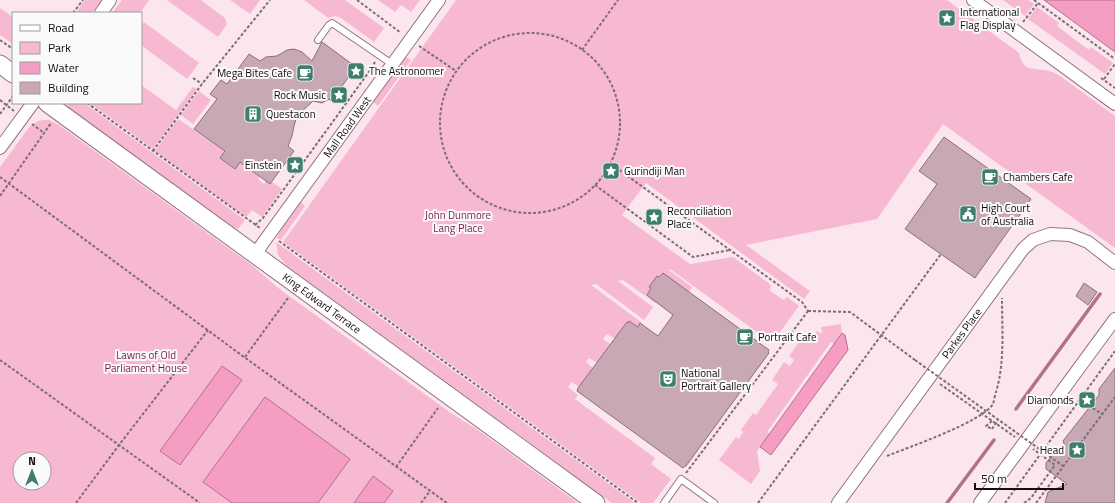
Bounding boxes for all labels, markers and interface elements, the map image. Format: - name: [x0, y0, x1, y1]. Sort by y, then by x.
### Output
- place label: International Flag Display: [960, 4, 1019, 33]
- place icon: International Flag Display: [937, 8, 957, 28]
- legend: [12, 12, 142, 104]
- text: Road: [48, 18, 74, 37]
- text: Park: [48, 38, 71, 57]
- text: Water: [48, 58, 79, 77]
- place icon: The Astronomer: [346, 61, 366, 81]
- cafe icon: Mega Bites Cafe: [295, 63, 315, 83]
- place label: The Astronomer: [369, 63, 444, 79]
- place label: Mega Bites Cafe: [217, 65, 292, 81]
- text: Building: [48, 78, 89, 97]
- place icon: Rock Music: [329, 85, 349, 105]
- place label: Rock Music: [274, 87, 326, 103]
- street label: Mall Road West: [319, 93, 375, 161]
- building icon: Questacon: [243, 104, 263, 124]
- place label: Questacon: [266, 106, 316, 122]
- place icon: Einstein: [285, 155, 305, 175]
- place label: Einstein: [245, 157, 282, 173]
- place icon: Gurindiji Man: [601, 161, 621, 181]
- place label: Gurindiji Man: [624, 163, 685, 179]
- cafe icon: Chambers Cafe: [980, 167, 1000, 187]
- place label: Chambers Cafe: [1003, 169, 1073, 185]
- place label: High Court of Australia: [981, 200, 1035, 229]
- place label: Reconciliation Place: [667, 203, 731, 232]
- public building icon: High Court of Australia: [958, 204, 978, 224]
- park label: John Dunmore Lang Place: [425, 207, 492, 236]
- place icon: Reconciliation Place: [644, 207, 664, 227]
- street label: King Edward Terrace: [279, 269, 365, 338]
- street label: Parkes Place: [938, 304, 986, 362]
- cafe icon: Portrait Cafe: [735, 327, 755, 347]
- place label: Portrait Cafe: [758, 329, 817, 345]
- park label: Lawns of Old Parliament House: [105, 347, 188, 376]
- place label: National Portrait Gallery: [681, 365, 752, 394]
- theatre icon: National Portrait Gallery: [658, 369, 678, 389]
- place icon: Diamonds: [1077, 390, 1097, 410]
- place label: Diamonds: [1027, 392, 1074, 408]
- place icon: Head: [1067, 440, 1087, 460]
- place label: Head: [1040, 442, 1064, 458]
- north arrow: [12, 451, 52, 491]
- text: N: [28, 453, 36, 469]
- scale bar: [975, 465, 1063, 491]
- text: 50 m: [981, 469, 1007, 488]

